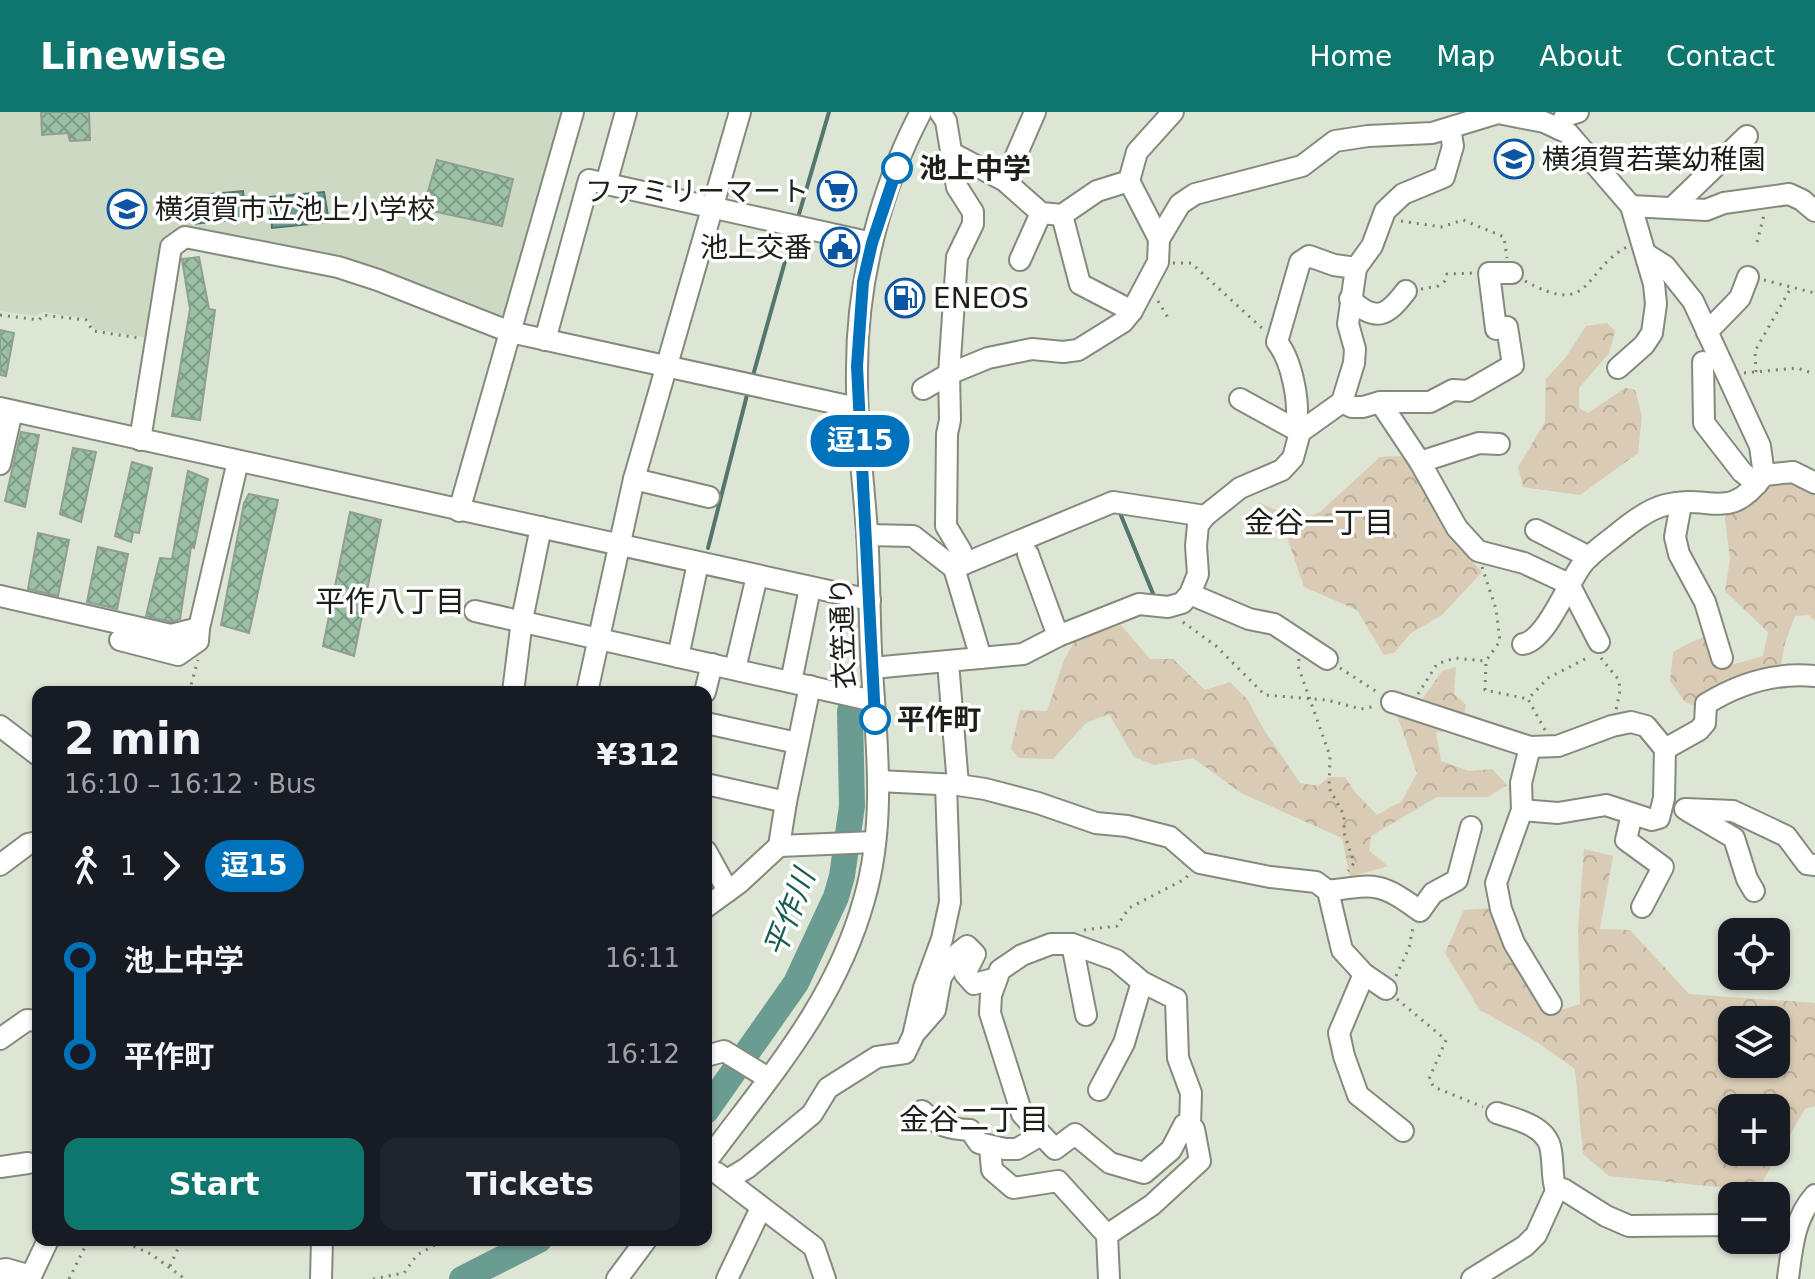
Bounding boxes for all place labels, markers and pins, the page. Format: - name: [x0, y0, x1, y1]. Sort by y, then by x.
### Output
- school or university icon: 横須賀若葉幼稚園: [1493, 138, 1535, 180]
- place label: 横須賀若葉幼稚園: [1542, 143, 1766, 176]
- place label: 池上中学: [919, 152, 1031, 185]
- marker: 池上中学: [882, 153, 912, 183]
- supermarket icon: ファミリーマート: [816, 170, 858, 212]
- place label: ファミリーマート: [585, 175, 809, 208]
- school or university icon: 横須賀市立池上小学校: [106, 188, 148, 230]
- place label: 横須賀市立池上小学校: [155, 193, 435, 226]
- public building icon: 池上交番: [819, 226, 861, 268]
- place label: 池上交番: [700, 231, 812, 264]
- fuel station icon: ENEOS: [884, 277, 926, 319]
- place label: ENEOS: [933, 282, 1029, 315]
- place label: 平作町: [897, 703, 981, 736]
- marker: 平作町: [860, 704, 890, 734]

